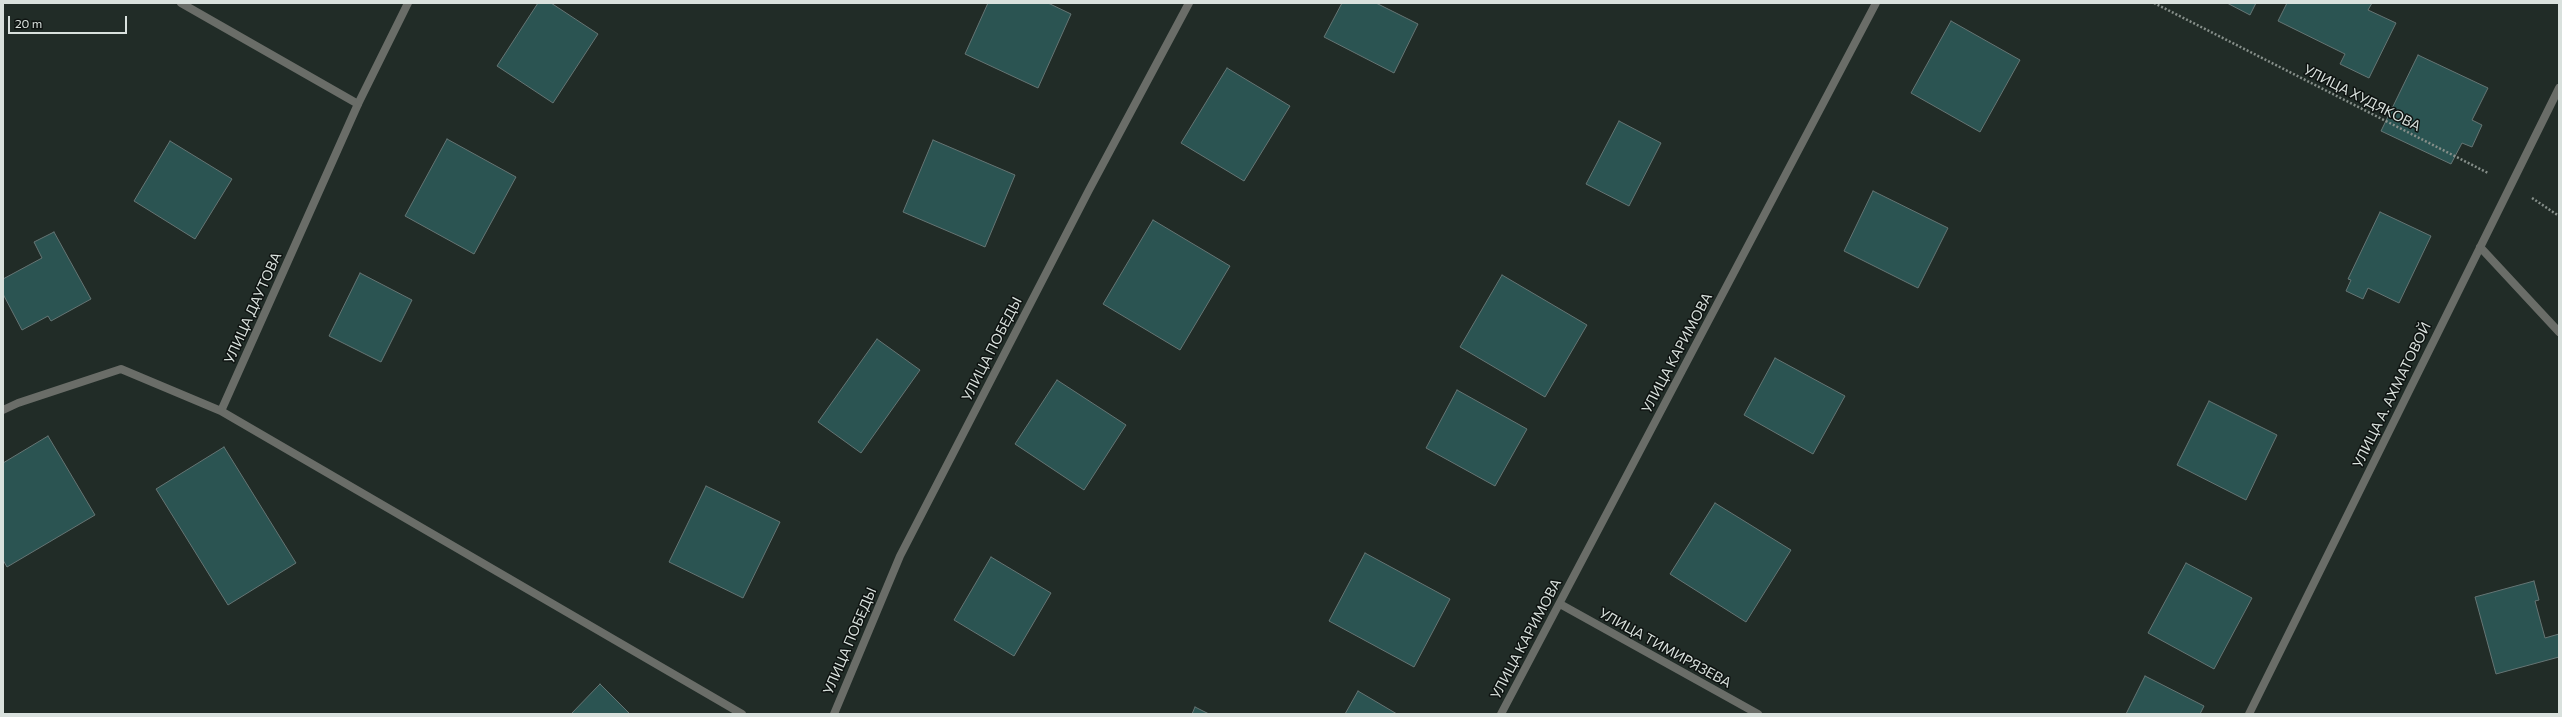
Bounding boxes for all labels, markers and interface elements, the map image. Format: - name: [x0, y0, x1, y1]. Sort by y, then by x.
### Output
- scale bar: [10, 8, 129, 34]
- text: 20 m: [15, 16, 42, 30]
- street label: УЛИЦА ХУДЯКОВА: [2301, 61, 2423, 135]
- street label: УЛИЦА ДАУТОВА: [221, 250, 285, 366]
- street label: УЛИЦА КАРИМОВА: [1638, 290, 1716, 416]
- street label: УЛИЦА ПОБЕДЫ: [958, 294, 1026, 404]
- street label: УЛИЦА А. АХМАТОВОЙ: [2349, 319, 2435, 471]
- street label: УЛИЦА КАРИМОВА: [1487, 576, 1565, 702]
- street label: УЛИЦА ПОБЕДЫ: [820, 585, 880, 697]
- street label: УЛИЦА ТИМИРЯЗЕВА: [1596, 605, 1734, 691]

